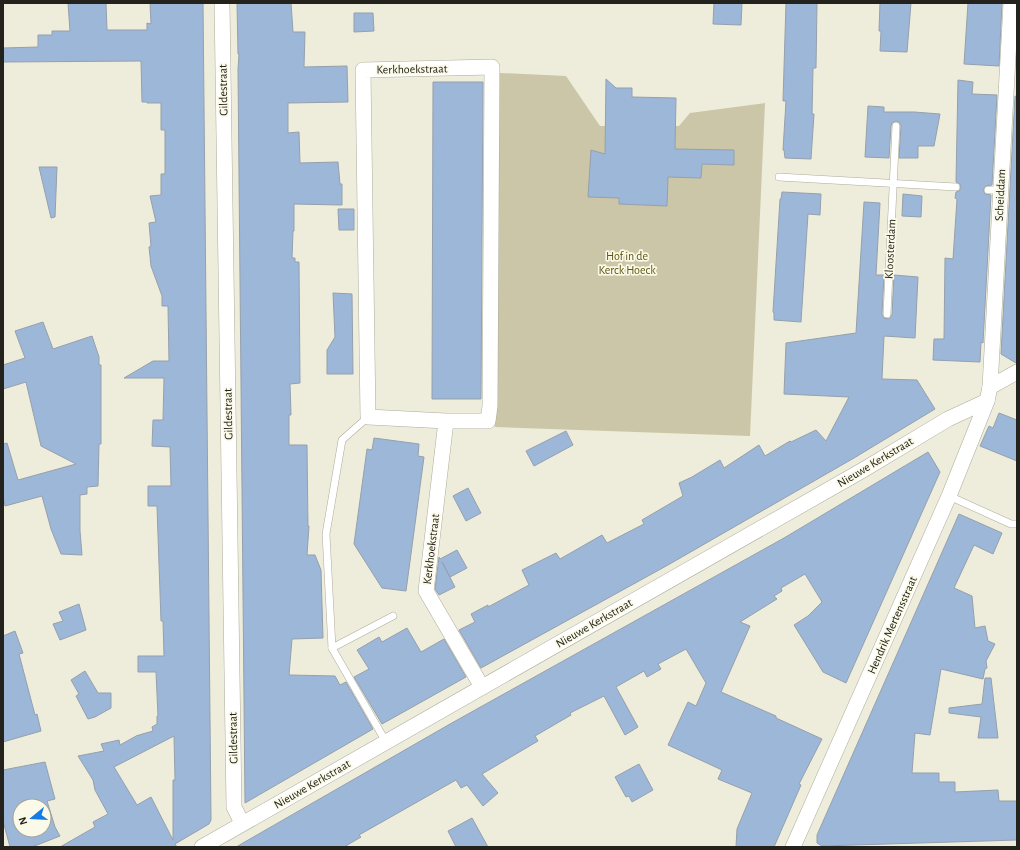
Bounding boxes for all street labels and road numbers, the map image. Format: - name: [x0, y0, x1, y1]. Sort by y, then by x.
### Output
- street label: Kerkhoekstraat: [376, 62, 448, 76]
- street label: Gildestraat: [217, 64, 229, 116]
- street label: Scheiddam: [993, 169, 1007, 221]
- street label: Kloosterdam: [882, 219, 898, 279]
- street label: Gildestraat: [222, 388, 234, 440]
- street label: Nieuwe Kerkstraat: [835, 435, 915, 489]
- street label: Kerkhoekstraat: [421, 513, 441, 585]
- street label: Hendrik Mertensstraat: [865, 574, 919, 676]
- street label: Nieuwe Kerkstraat: [554, 596, 634, 650]
- street label: Gildestraat: [227, 712, 239, 764]
- street label: Nieuwe Kerkstraat: [272, 757, 352, 811]

